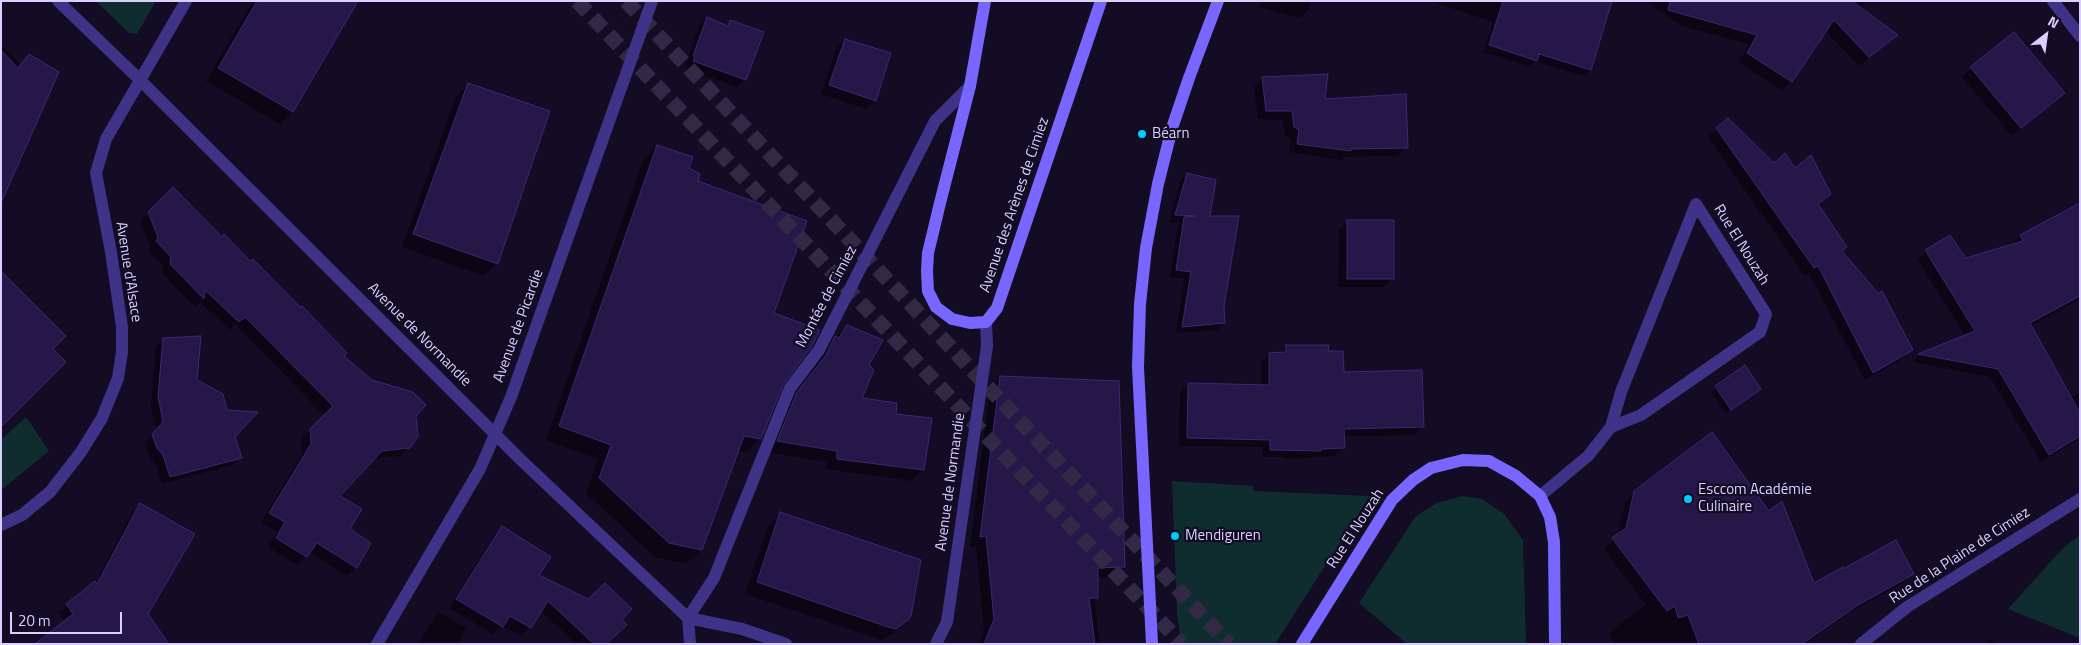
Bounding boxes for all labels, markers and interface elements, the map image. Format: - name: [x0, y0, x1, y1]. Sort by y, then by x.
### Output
- north arrow: [2021, 10, 2071, 60]
- text: N: [2044, 10, 2063, 33]
- street label: Avenue des Arènes de Cimiez: [977, 115, 1053, 295]
- place label: Béarn: [1152, 125, 1190, 143]
- marker: Béarn: [1136, 128, 1148, 140]
- street label: Rue El Nouzah: [1709, 201, 1773, 289]
- street label: Avenue d'Alsace: [111, 220, 145, 324]
- street label: Montée de Cimiez: [793, 243, 861, 351]
- street label: Avenue de Picardie: [490, 267, 548, 385]
- street label: Avenue de Normandie: [363, 279, 475, 391]
- street label: Avenue de Normandie: [932, 412, 970, 552]
- place label: Esccom Académie Culinaire: [1698, 481, 1812, 516]
- street label: Rue El Nouzah: [1324, 486, 1388, 572]
- marker: Esccom Académie Culinaire: [1682, 493, 1694, 505]
- street label: Rue de la Plaine de Cimiez: [1886, 504, 2034, 608]
- place label: Mendiguren: [1185, 527, 1261, 545]
- marker: Mendiguren: [1169, 530, 1181, 542]
- scale bar: [12, 602, 125, 634]
- text: 20 m: [18, 609, 51, 632]

